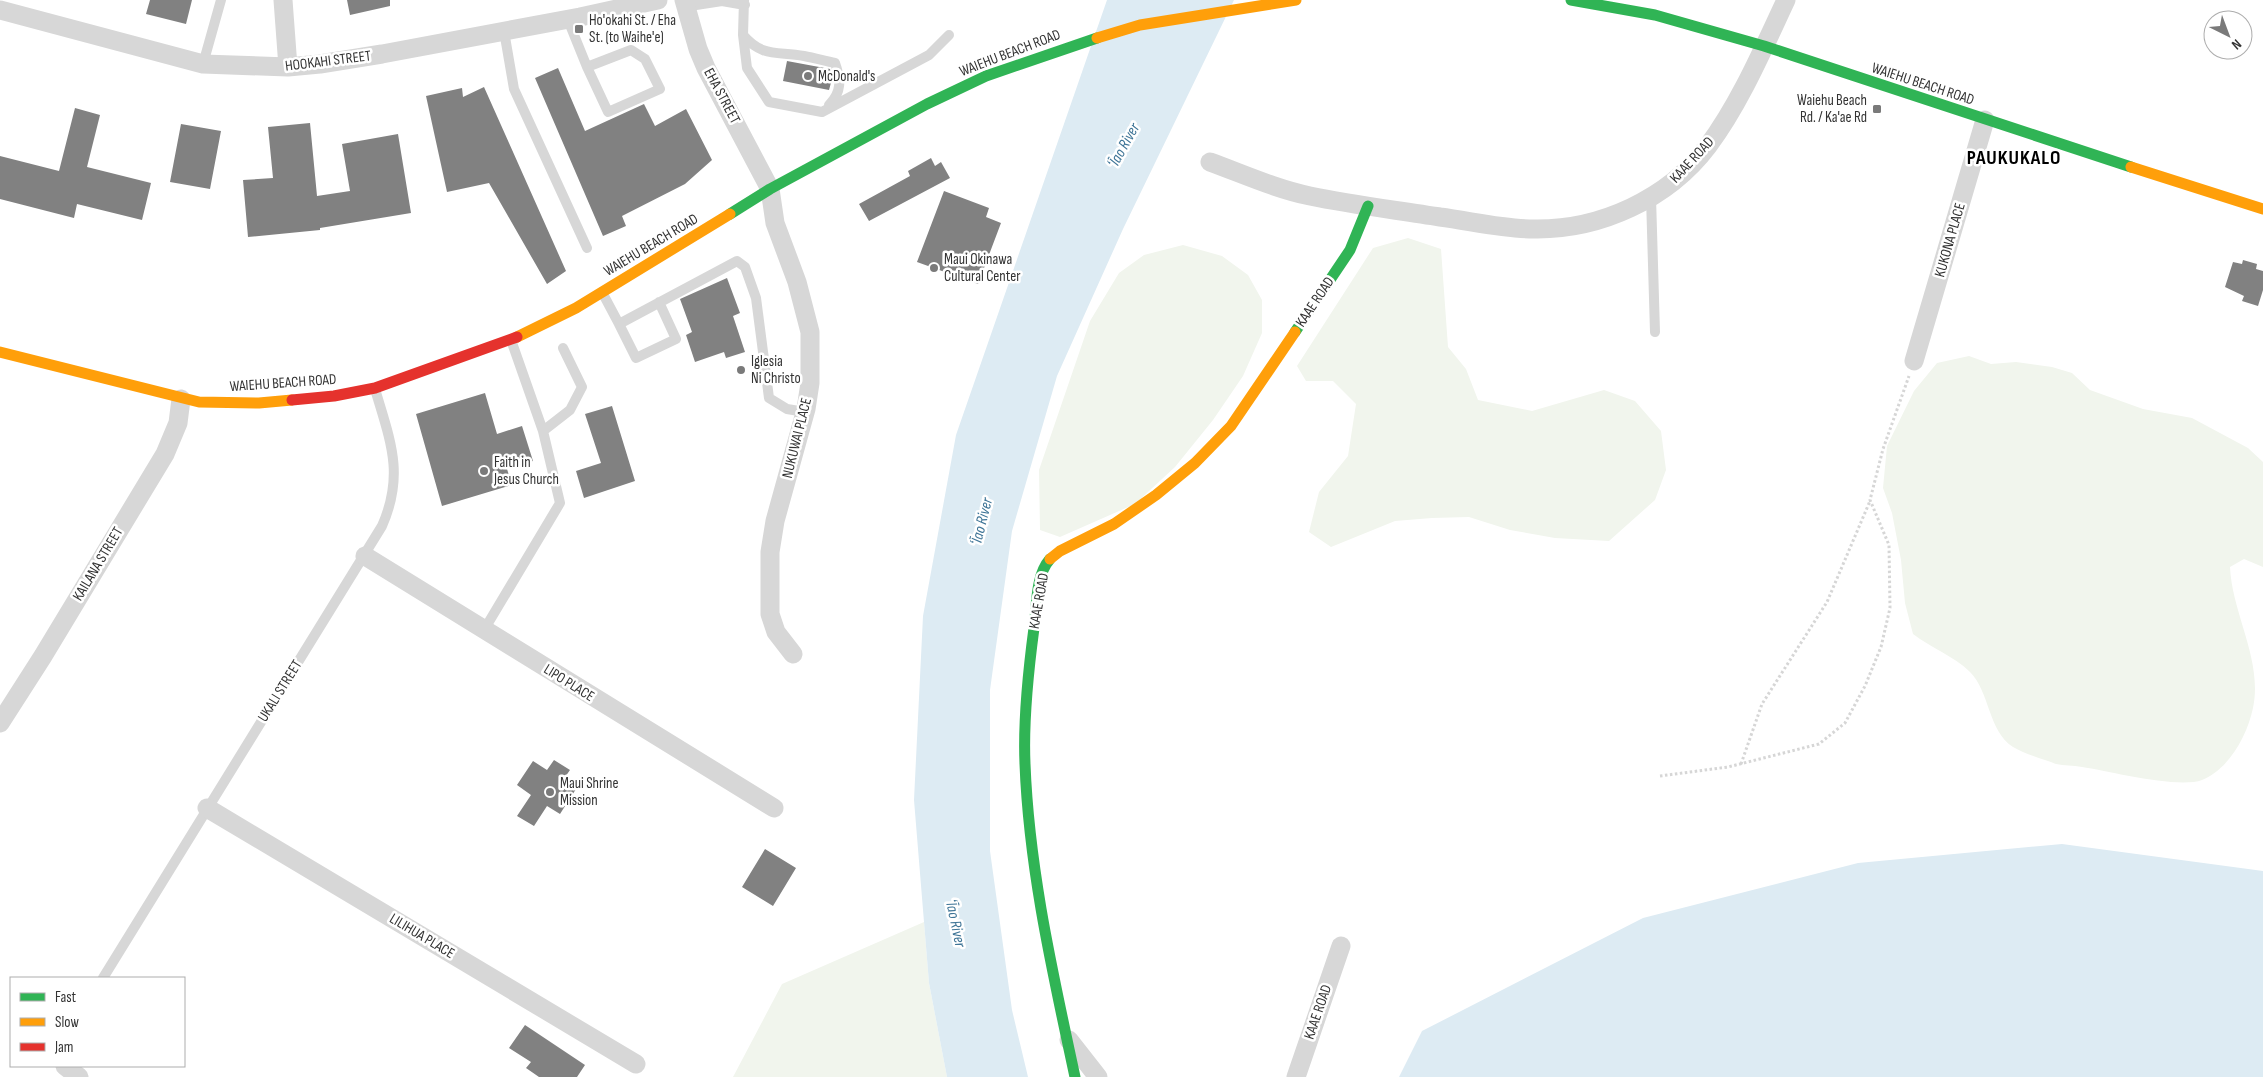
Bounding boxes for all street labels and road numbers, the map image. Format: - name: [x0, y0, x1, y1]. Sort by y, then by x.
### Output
- street label: WAIEHU BEACH ROAD: [957, 25, 1063, 81]
- street label: HOOKAHI STREET: [284, 46, 372, 76]
- street label: WAIEHU BEACH ROAD: [1869, 58, 1977, 110]
- street label: EHA STREET: [699, 65, 745, 127]
- street label: KAAE ROAD: [1666, 133, 1718, 187]
- street label: KUKONA PLACE: [1930, 201, 1970, 279]
- street label: WAIEHU BEACH ROAD: [600, 209, 702, 281]
- street label: KAAE ROAD: [1291, 273, 1339, 331]
- street label: WAIEHU BEACH ROAD: [229, 370, 337, 396]
- street label: NUKUWAI PLACE: [778, 396, 816, 480]
- street label: KAILANA STREET: [69, 524, 127, 604]
- street label: KAAE ROAD: [1025, 572, 1053, 630]
- street label: UKALI STREET: [254, 657, 306, 725]
- street label: LIPO PLACE: [540, 660, 598, 706]
- street label: LILIHUA PLACE: [386, 909, 458, 963]
- street label: KAAE ROAD: [1300, 982, 1336, 1042]

